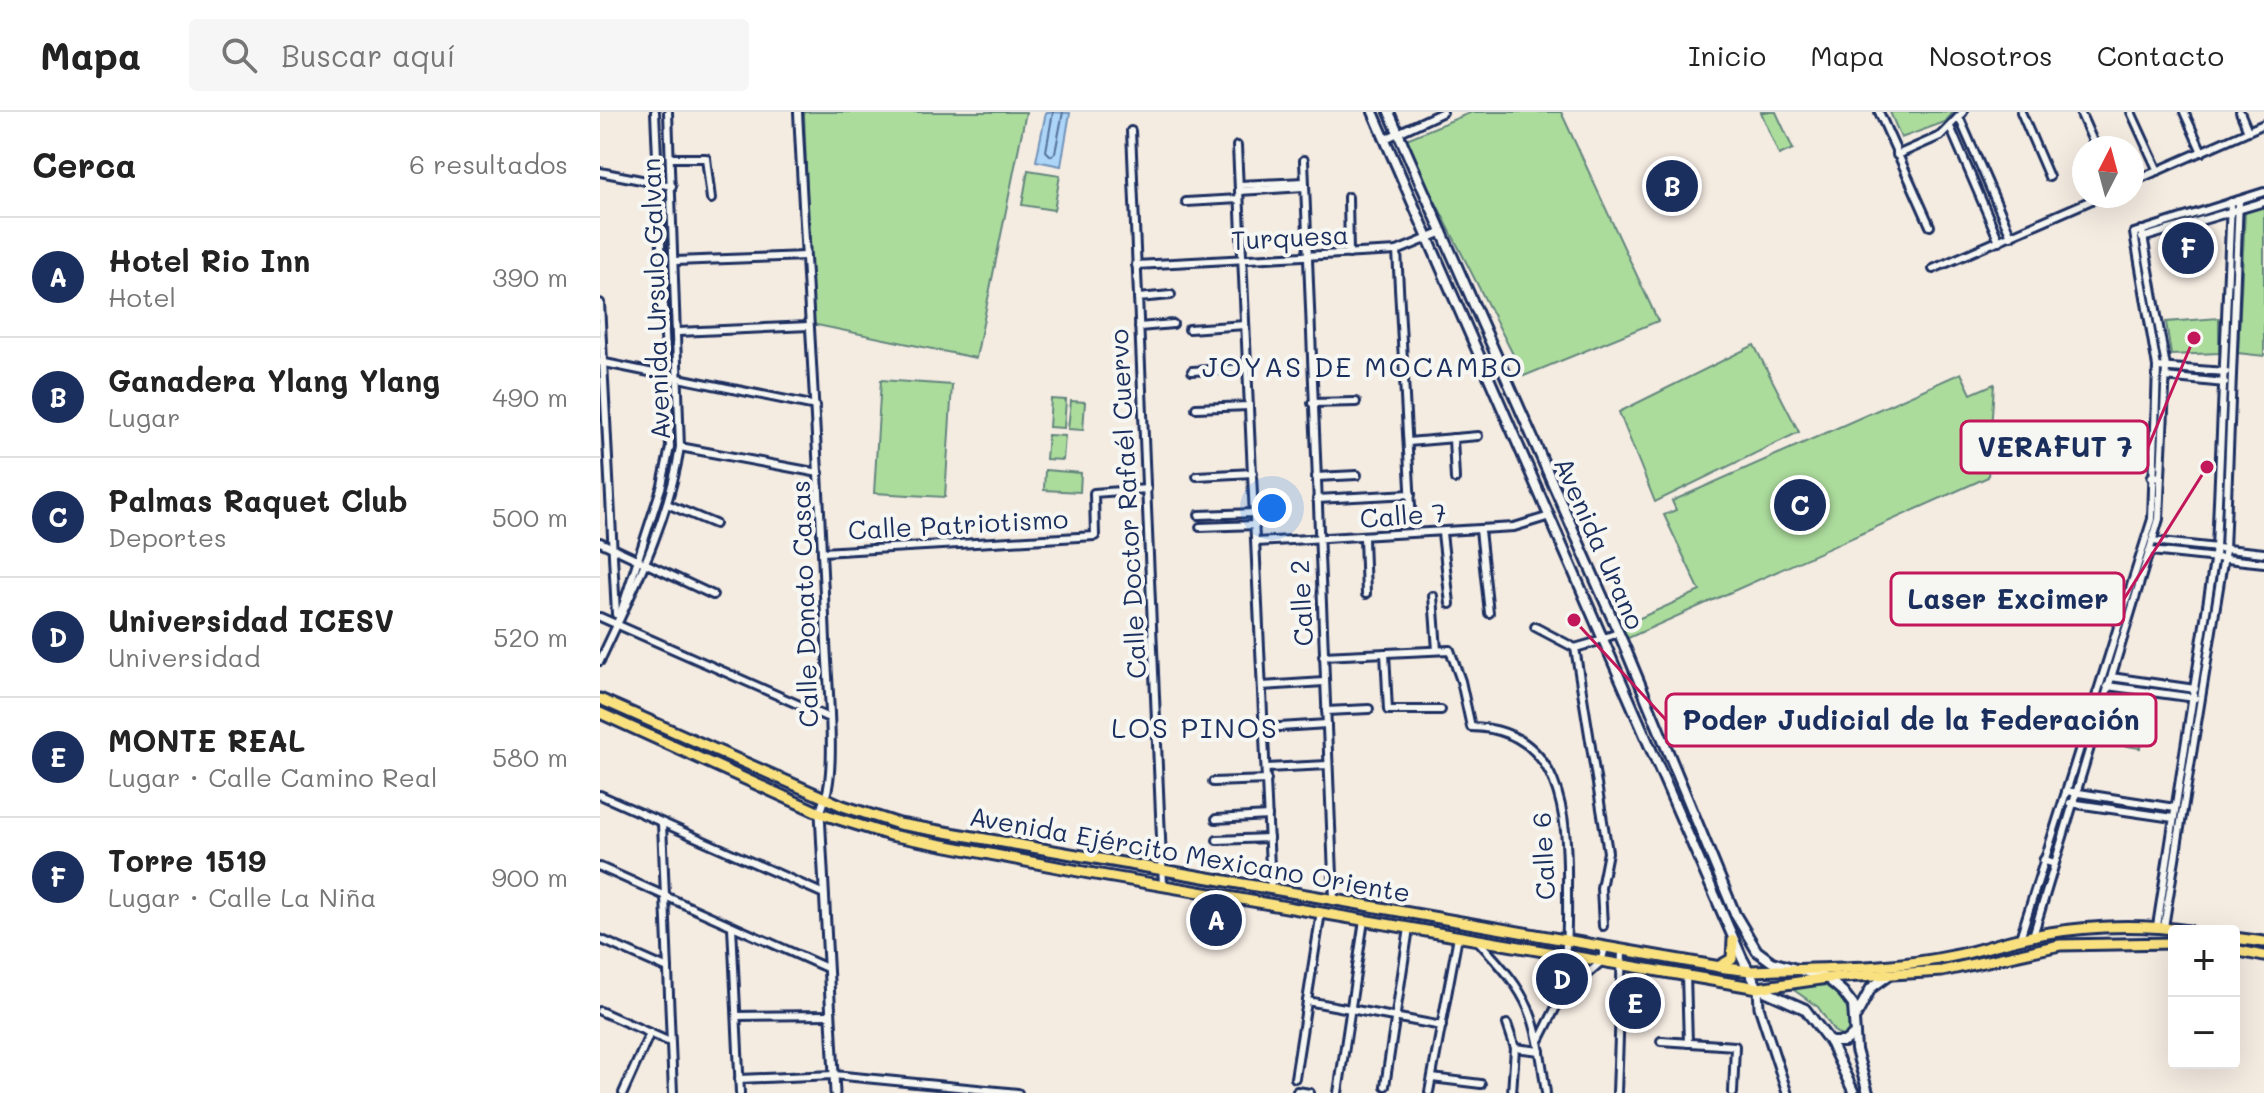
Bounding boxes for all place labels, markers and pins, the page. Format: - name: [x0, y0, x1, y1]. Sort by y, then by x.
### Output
- pin: B: [1646, 156, 1698, 216]
- pin: F: [2162, 218, 2214, 278]
- callout: VERAFUT 7: [1961, 421, 2148, 473]
- pin: C: [1774, 475, 1826, 535]
- callout: Laser Excimer: [1891, 573, 2124, 625]
- callout: Poder Judicial de la Federación: [1666, 694, 2156, 746]
- pin: A: [1190, 890, 1242, 950]
- pin: D: [1536, 949, 1588, 1009]
- pin: E: [1609, 973, 1661, 1033]

